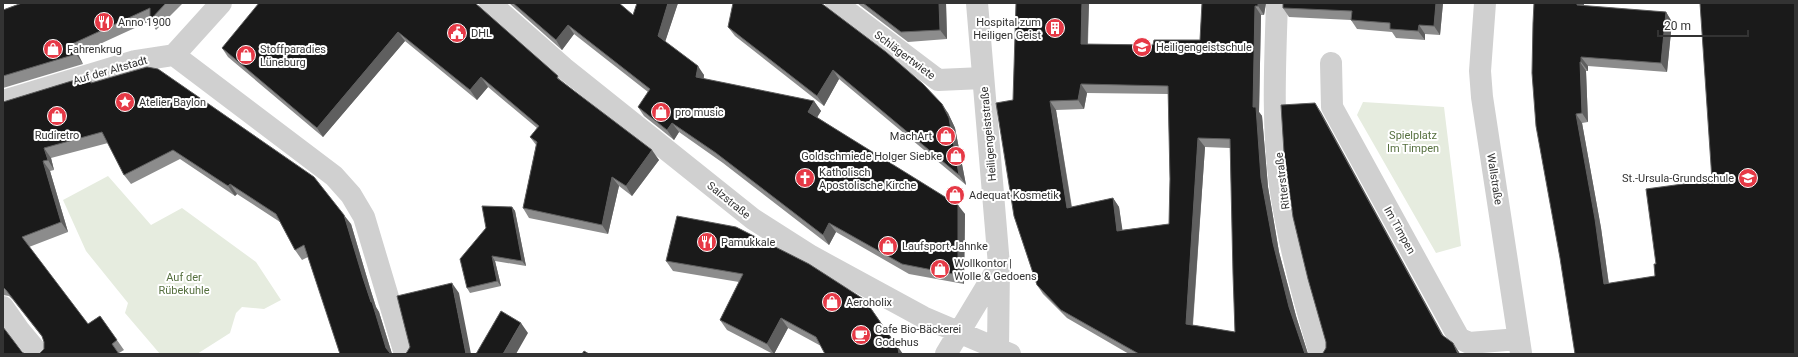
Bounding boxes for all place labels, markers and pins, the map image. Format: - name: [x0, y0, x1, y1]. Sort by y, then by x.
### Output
- restaurant icon: Anno 1900: [93, 11, 115, 33]
- place label: Anno 1900: [118, 16, 171, 29]
- place label: Hospital zum Heiligen Geist: [973, 16, 1041, 42]
- building icon: Hospital zum Heiligen Geist: [1044, 17, 1066, 39]
- public building icon: DHL: [446, 22, 468, 44]
- place label: DHL: [471, 27, 492, 40]
- school or university icon: Heiligengeistschule: [1131, 36, 1153, 58]
- shop icon: Fahrenkrug: [42, 38, 64, 60]
- place label: Heiligengeistschule: [1156, 41, 1252, 54]
- place label: Fahrenkrug: [67, 43, 122, 56]
- place label: Stoffparadies Lüneburg: [260, 43, 326, 69]
- shop icon: Stoffparadies Lüneburg: [235, 44, 257, 66]
- place icon: Atelier Baylon: [114, 91, 136, 113]
- place label: Atelier Baylon: [139, 96, 206, 109]
- shop icon: pro music: [650, 101, 672, 123]
- shop icon: Rudiretro: [46, 105, 68, 127]
- place label: pro music: [675, 106, 724, 119]
- shop icon: MachArt: [935, 125, 957, 147]
- place label: Rudiretro: [35, 129, 79, 142]
- place label: MachArt: [890, 130, 932, 143]
- shop icon: Goldschmiede Holger Siebke: [945, 145, 967, 167]
- place label: Goldschmiede Holger Siebke: [801, 150, 942, 163]
- place label: Katholisch Apostolische Kirche: [819, 166, 916, 192]
- church icon: Katholisch Apostolische Kirche: [794, 167, 816, 189]
- school or university icon: St.-Ursula-Grundschule: [1737, 167, 1759, 189]
- place label: St.-Ursula-Grundschule: [1622, 172, 1734, 185]
- shop icon: Adequat Kosmetik: [944, 184, 966, 206]
- place label: Adequat Kosmetik: [969, 189, 1059, 202]
- restaurant icon: Pamukkale: [696, 231, 718, 253]
- shop icon: Laufsport Jahnke: [877, 235, 899, 257]
- place label: Pamukkale: [721, 236, 775, 249]
- place label: Laufsport Jahnke: [902, 240, 988, 253]
- place label: Wollkontor | Wolle & Gedoens: [954, 257, 1037, 283]
- shop icon: Wollkontor | Wolle & Gedoens: [929, 258, 951, 280]
- shop icon: Aeroholix: [821, 291, 843, 313]
- place label: Aeroholix: [846, 296, 893, 309]
- place label: Cafe Bio-Bäckerei Godehus: [875, 323, 961, 349]
- cafe icon: Cafe Bio-Bäckerei Godehus: [850, 324, 872, 346]

